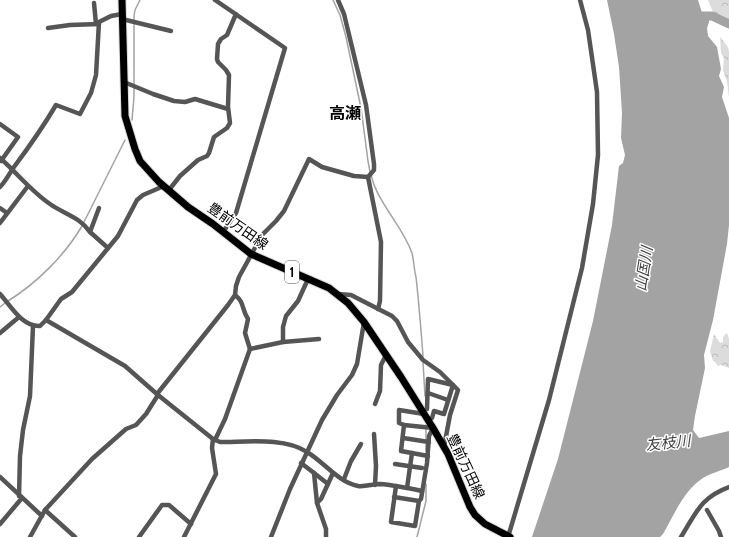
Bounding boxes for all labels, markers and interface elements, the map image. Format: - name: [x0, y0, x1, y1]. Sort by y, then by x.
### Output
- district label: 高瀬: [329, 104, 361, 123]
- street label: 豊前万田線: [204, 199, 272, 253]
- water label: 山国川: [632, 243, 657, 293]
- road number: 1: [285, 261, 299, 283]
- street label: 豊前万田線: [443, 430, 489, 502]
- water label: 友枝川: [645, 431, 693, 454]

